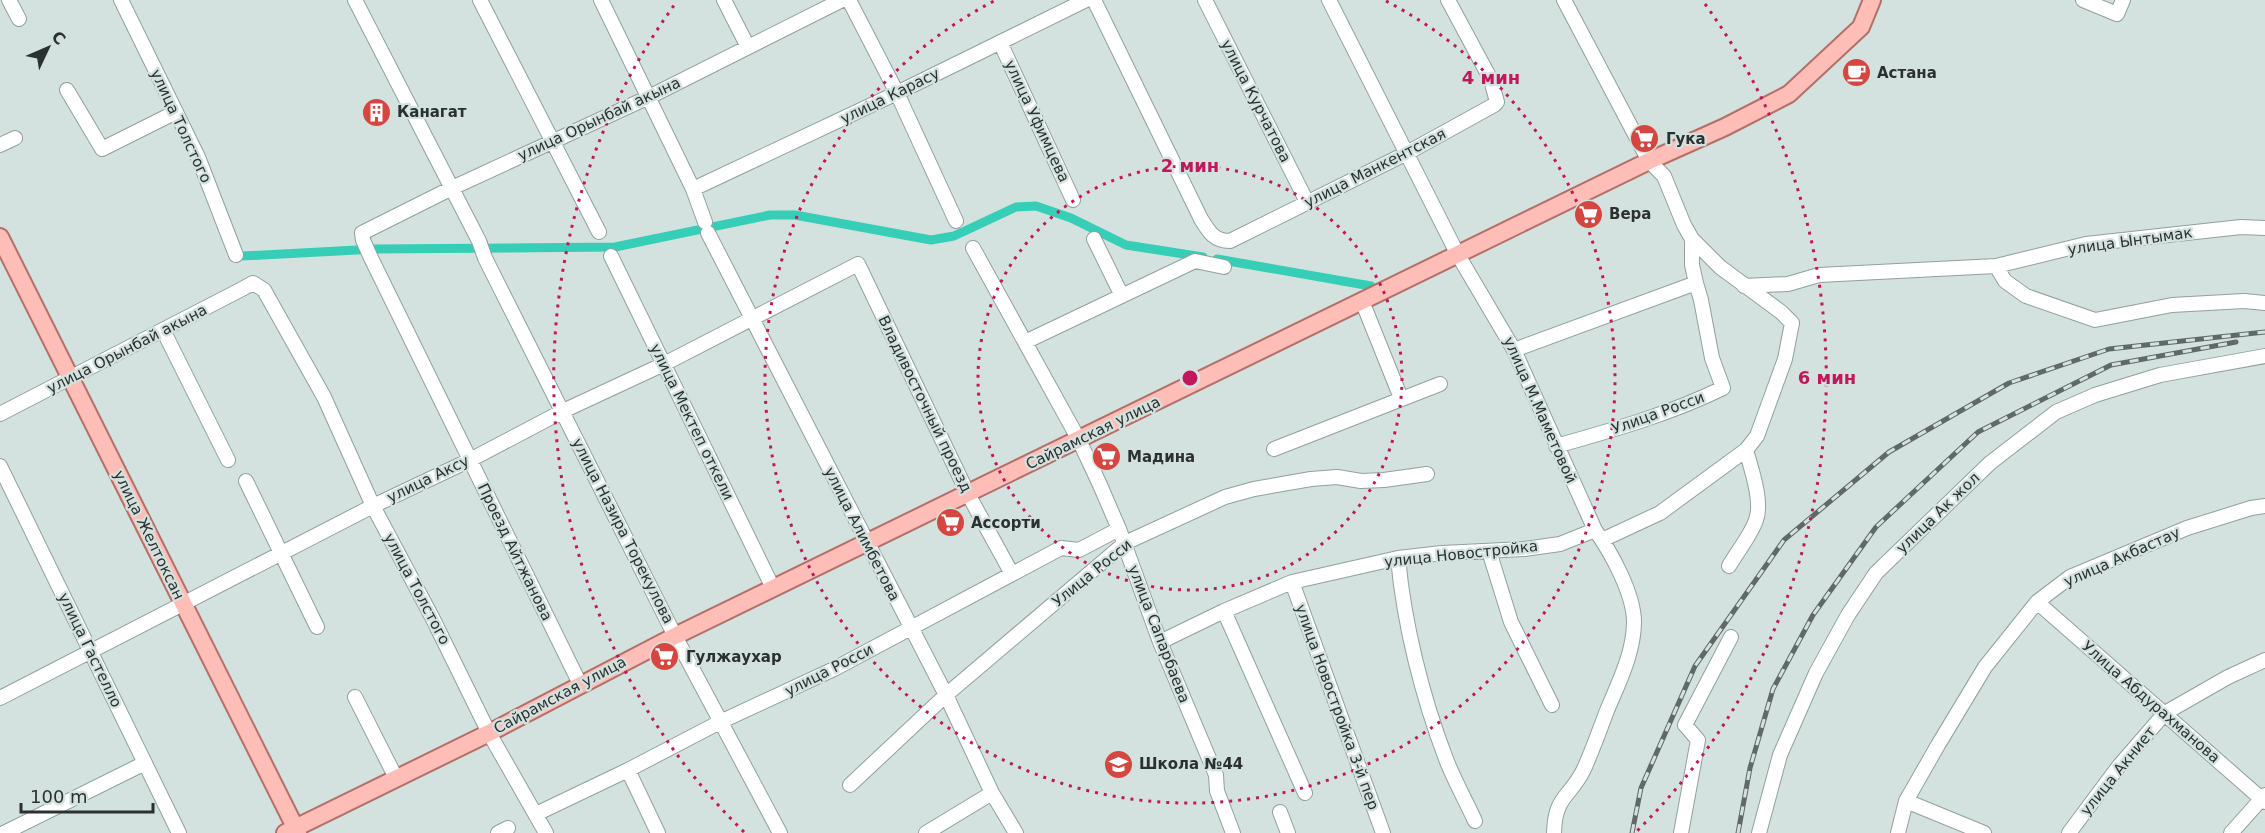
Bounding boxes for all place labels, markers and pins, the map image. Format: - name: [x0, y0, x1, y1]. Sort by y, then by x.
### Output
- cafe icon: Астана: [1840, 57, 1872, 89]
- place label: Астана: [1877, 64, 1937, 82]
- building icon: Канагат: [360, 96, 392, 128]
- place label: Канагат: [397, 103, 467, 121]
- supermarket icon: Гука: [1629, 123, 1661, 155]
- place label: Гука: [1666, 130, 1706, 148]
- supermarket icon: Вера: [1572, 198, 1604, 230]
- place label: Вера: [1609, 205, 1651, 223]
- centre of rings: [1180, 368, 1200, 388]
- supermarket icon: Мадина: [1090, 441, 1122, 473]
- place label: Мадина: [1127, 448, 1195, 466]
- supermarket icon: Ассорти: [934, 507, 966, 539]
- place label: Ассорти: [971, 514, 1041, 532]
- supermarket icon: Гулжаухар: [649, 641, 681, 673]
- place label: Гулжаухар: [686, 648, 782, 666]
- school or university icon: Школа №44: [1102, 748, 1134, 780]
- place label: Школа №44: [1139, 755, 1243, 773]

